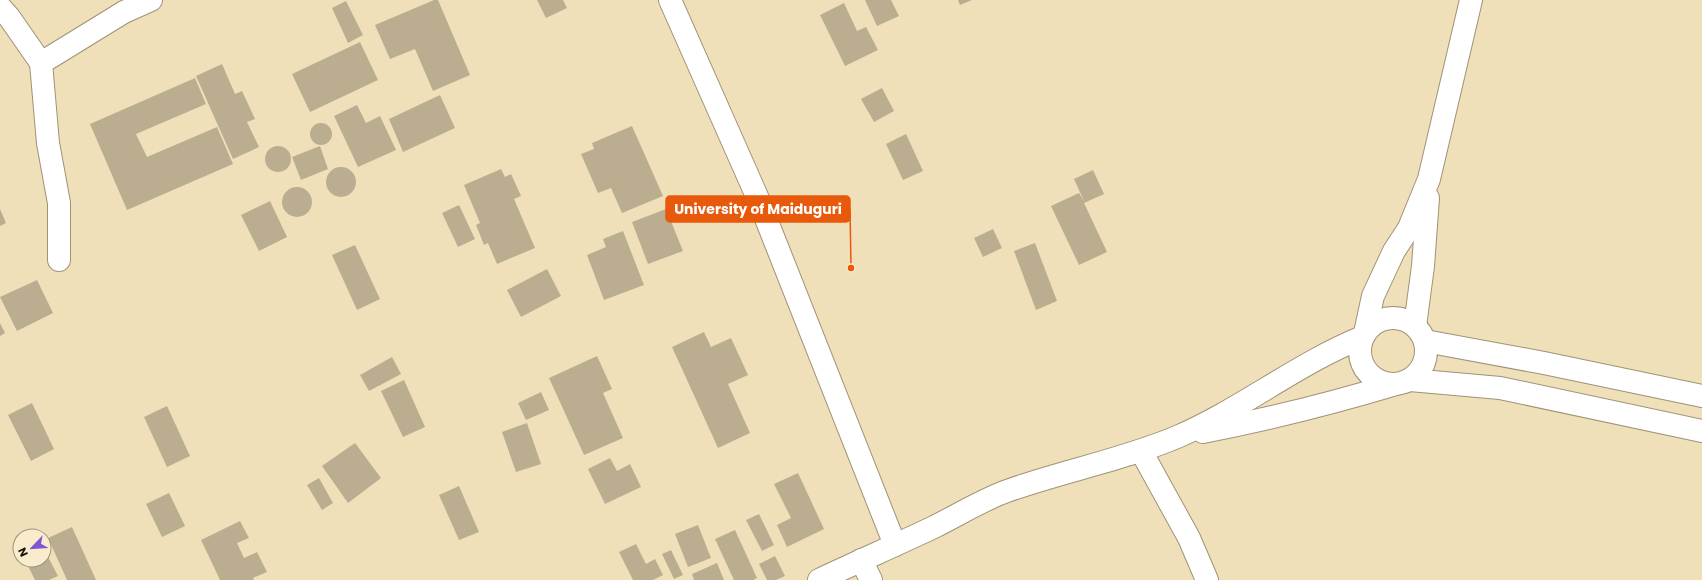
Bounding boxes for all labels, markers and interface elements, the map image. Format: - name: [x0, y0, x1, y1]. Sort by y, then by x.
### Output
- callout: University of Maiduguri: [666, 196, 850, 222]
- text: University of Maiduguri: [674, 199, 842, 219]
- north arrow: [12, 528, 52, 568]
- text: N: [14, 545, 32, 559]

